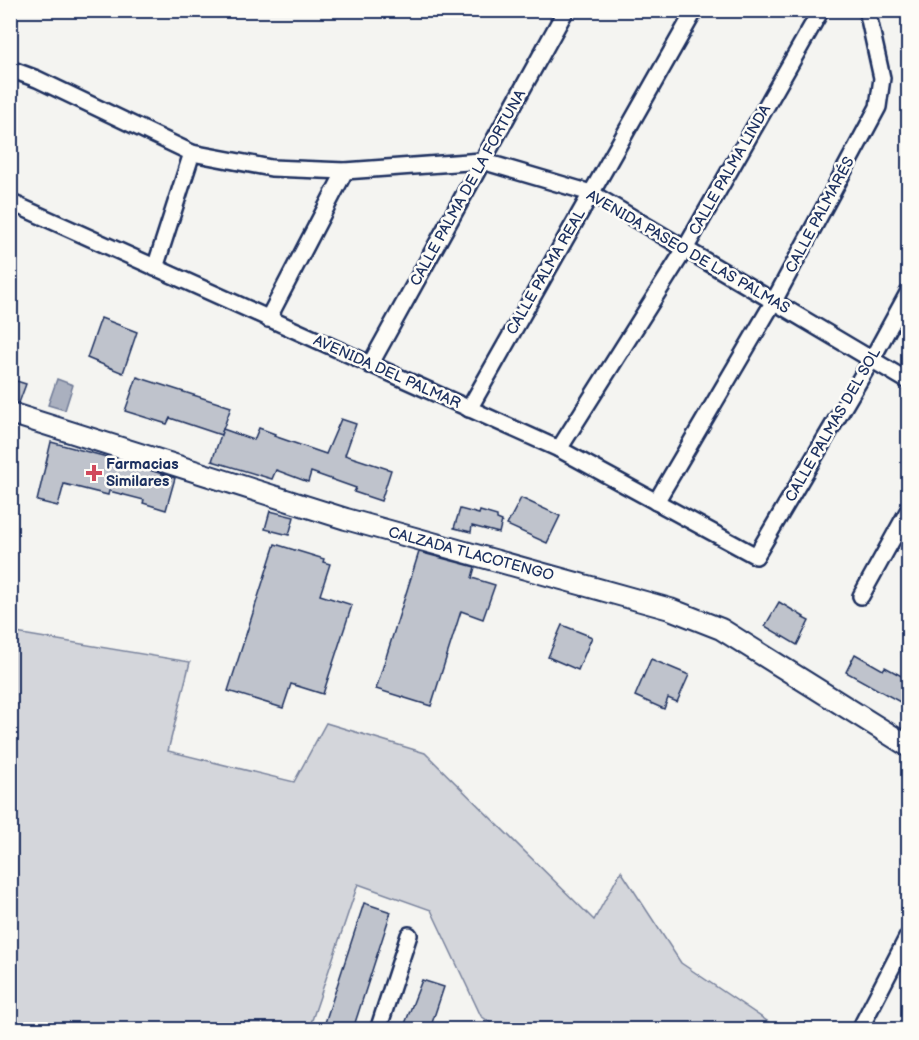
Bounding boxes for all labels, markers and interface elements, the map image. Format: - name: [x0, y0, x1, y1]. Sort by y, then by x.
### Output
- street label: CALLE PALMA DE LA FORTUNA: [406, 86, 530, 290]
- street label: CALLE PALMA LINDA: [685, 101, 776, 239]
- street label: CALLE PALMARÉS: [781, 154, 859, 276]
- street label: AVENIDA PASEO DE LAS PALMAS: [583, 186, 793, 318]
- street label: CALLE PALMA REAL: [502, 206, 590, 338]
- street label: AVENIDA DEL PALMAR: [310, 331, 464, 413]
- street label: CALLE PALMAS DEL SOL: [781, 344, 885, 505]
- place label: Farmacias Similares: [106, 455, 179, 491]
- marker: Farmacias Similares: [87, 466, 101, 480]
- street label: CALZADA TLACOTENGO: [386, 523, 556, 585]

